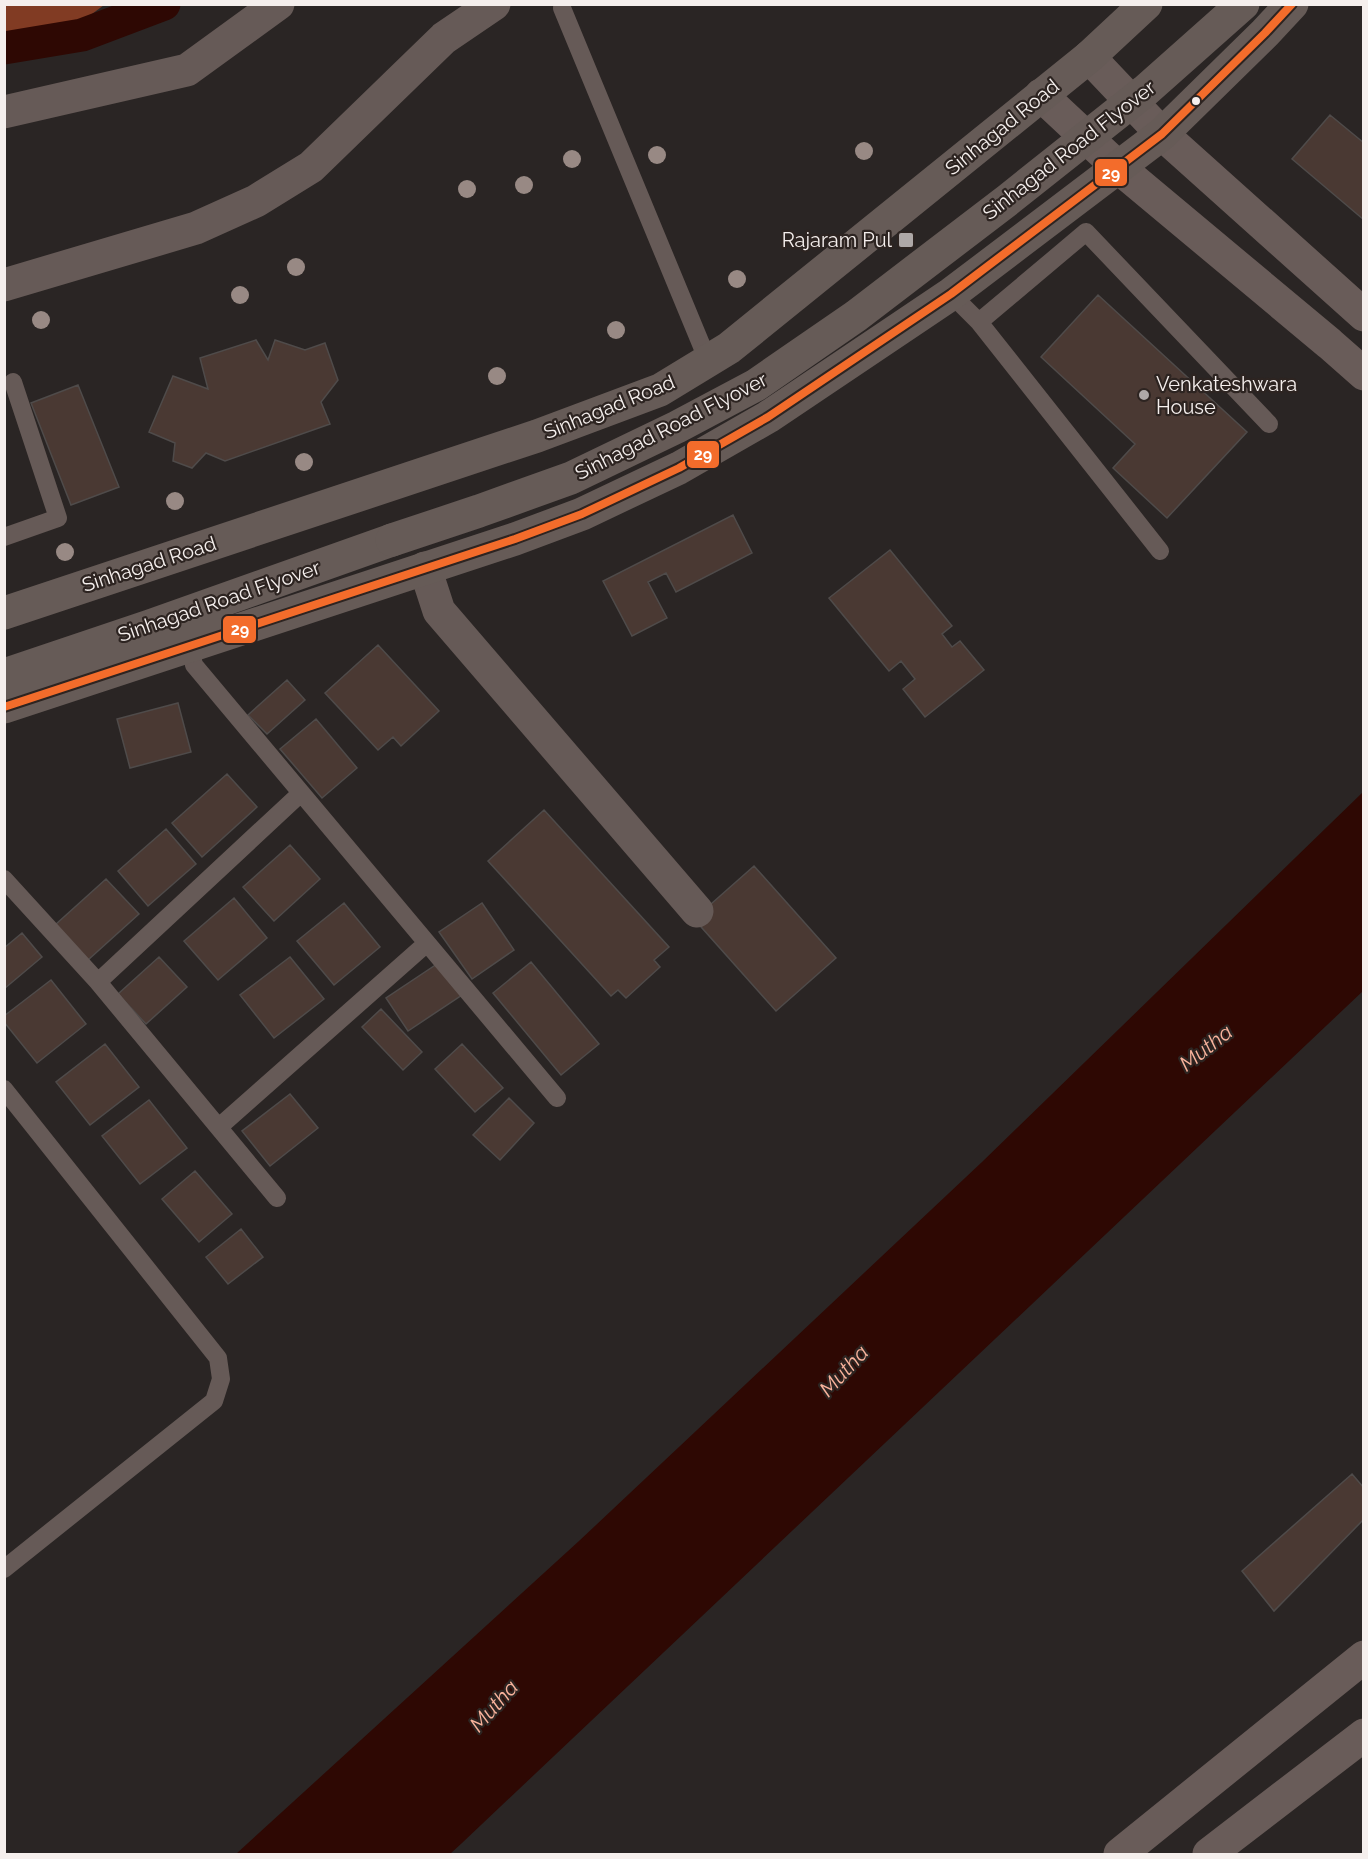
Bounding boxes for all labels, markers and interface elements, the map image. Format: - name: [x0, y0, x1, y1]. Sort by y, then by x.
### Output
- street label: Sinhagad Road: [940, 74, 1064, 180]
- street label: Sinhagad Road Flyover: [978, 75, 1160, 225]
- unlabelled marker: [1190, 95, 1202, 107]
- line badge: 29: [1094, 158, 1128, 187]
- text: 29: [1102, 164, 1120, 183]
- place label: Rajaram Pul: [782, 228, 893, 252]
- marker: Rajaram Pul: [897, 231, 915, 249]
- street label: Sinhagad Road Flyover: [571, 367, 771, 485]
- street label: Sinhagad Road: [540, 370, 678, 444]
- place label: Venkateshwara House: [1156, 372, 1297, 419]
- marker: Venkateshwara House: [1137, 388, 1151, 402]
- line badge: 29: [686, 440, 720, 469]
- text: 29: [694, 445, 712, 464]
- street label: Sinhagad Road: [79, 531, 219, 597]
- street label: Sinhagad Road Flyover: [115, 555, 323, 647]
- line badge: 29: [222, 615, 257, 644]
- text: 29: [231, 620, 249, 639]
- water label: Mutha: [1174, 1019, 1237, 1076]
- water label: Mutha: [814, 1340, 873, 1401]
- water label: Mutha: [464, 1675, 523, 1737]

